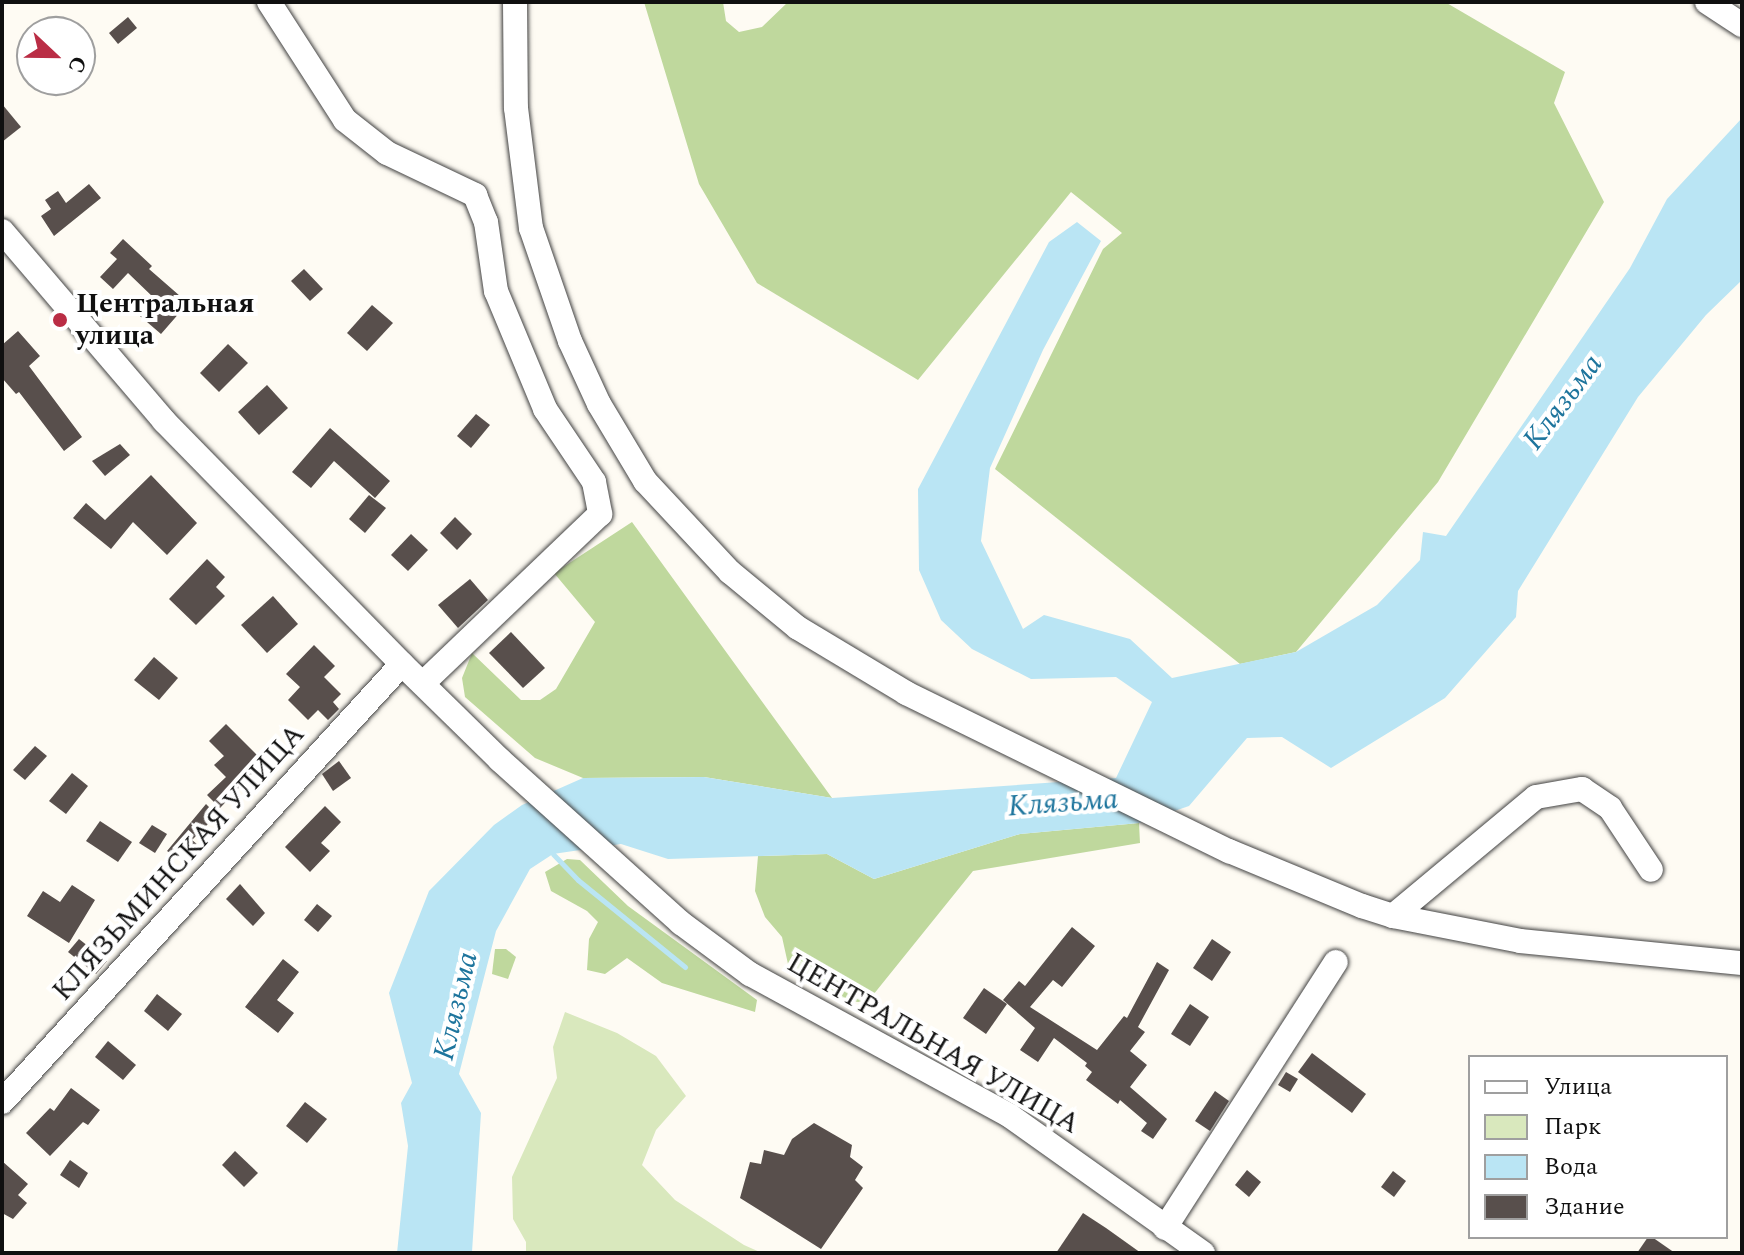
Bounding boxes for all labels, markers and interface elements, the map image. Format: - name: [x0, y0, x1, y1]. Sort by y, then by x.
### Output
- north arrow: [16, 16, 96, 96]
- text: С: [59, 51, 95, 78]
- place label: Центральная улица: [76, 287, 254, 353]
- marker: Центральная улица: [51, 311, 69, 329]
- water label: Клязьма: [1515, 347, 1611, 457]
- street label: КЛЯЗЬМИНСКАЯ УЛИЦА: [46, 718, 312, 1008]
- water label: Клязьма: [1007, 781, 1119, 825]
- street label: ЦЕНТРАЛЬНАЯ УЛИЦА: [781, 946, 1085, 1142]
- water label: Клязьма: [426, 948, 486, 1064]
- legend: [1468, 1055, 1728, 1239]
- text: Улица: [1544, 1069, 1612, 1105]
- text: Парк: [1544, 1109, 1601, 1145]
- text: Вода: [1544, 1149, 1598, 1185]
- text: Здание: [1544, 1189, 1625, 1225]

